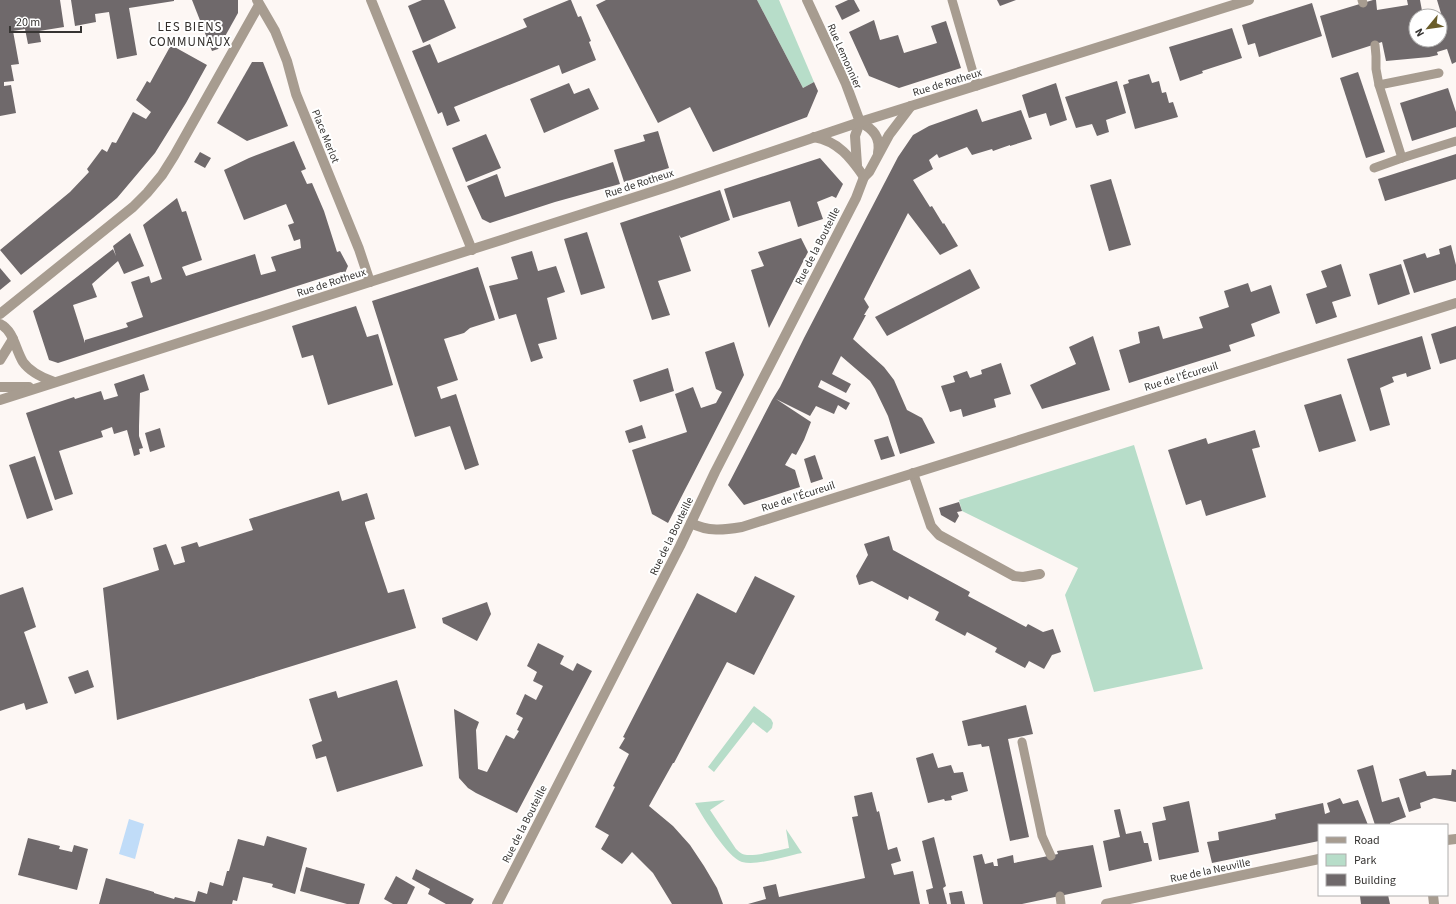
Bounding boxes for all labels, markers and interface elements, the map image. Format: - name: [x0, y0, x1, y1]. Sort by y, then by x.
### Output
- scale bar: [10, 8, 81, 34]
- north arrow: [1408, 8, 1448, 48]
- text: 20 m: [16, 14, 40, 31]
- district label: LES BIENS COMMUNAUX: [149, 18, 231, 51]
- street label: Rue Lemonnier: [824, 21, 866, 91]
- text: N: [1411, 26, 1428, 39]
- street label: Rue de Rotheux: [911, 65, 984, 100]
- street label: Place Merlot: [308, 107, 343, 165]
- street label: Rue de Rotheux: [603, 165, 676, 202]
- street label: Rue de la Bouteille: [791, 204, 844, 288]
- street label: Rue de Rotheux: [295, 264, 368, 301]
- street label: Rue de l'Écureuil: [1142, 358, 1220, 395]
- street label: Rue de l'Écureuil: [759, 477, 837, 515]
- street label: Rue de la Bouteille: [646, 494, 697, 578]
- street label: Rue de la Bouteille: [498, 782, 551, 866]
- legend: [1318, 824, 1448, 896]
- text: Road: [1354, 832, 1380, 849]
- text: Park: [1354, 852, 1376, 869]
- street label: Rue de la Neuville: [1169, 855, 1252, 886]
- text: Building: [1354, 872, 1396, 889]

